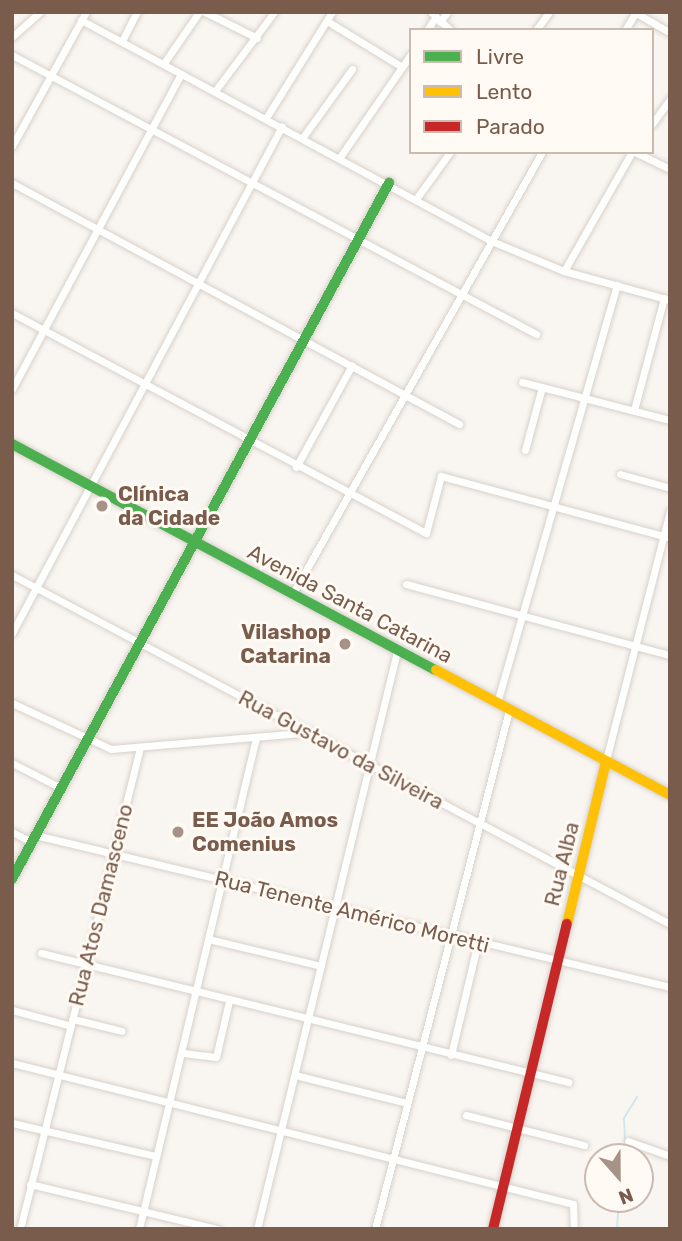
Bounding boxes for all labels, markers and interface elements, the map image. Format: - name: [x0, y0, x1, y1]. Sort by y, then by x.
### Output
- legend: [409, 28, 654, 154]
- text: Livre: [476, 44, 524, 69]
- text: Lento: [476, 79, 532, 104]
- text: Parado: [476, 114, 545, 139]
- place label: Clínica da Cidade: [118, 481, 220, 531]
- marker: Clínica da Cidade: [92, 496, 112, 516]
- street label: Avenida Santa Catarina: [243, 539, 457, 669]
- place label: Vilashop Catarina: [240, 619, 331, 669]
- marker: Vilashop Catarina: [337, 636, 353, 652]
- street label: Rua Gustavo da Silveira: [234, 685, 448, 815]
- street label: Rua Atos Damasceno: [64, 801, 138, 1009]
- place label: EE João Amos Comenius: [192, 807, 339, 857]
- street label: Rua Alba: [539, 819, 585, 909]
- marker: EE João Amos Comenius: [170, 824, 186, 840]
- street label: Rua Tenente Américo Moretti: [212, 866, 492, 958]
- north arrow: [584, 1143, 654, 1213]
- text: N: [615, 1183, 636, 1209]

